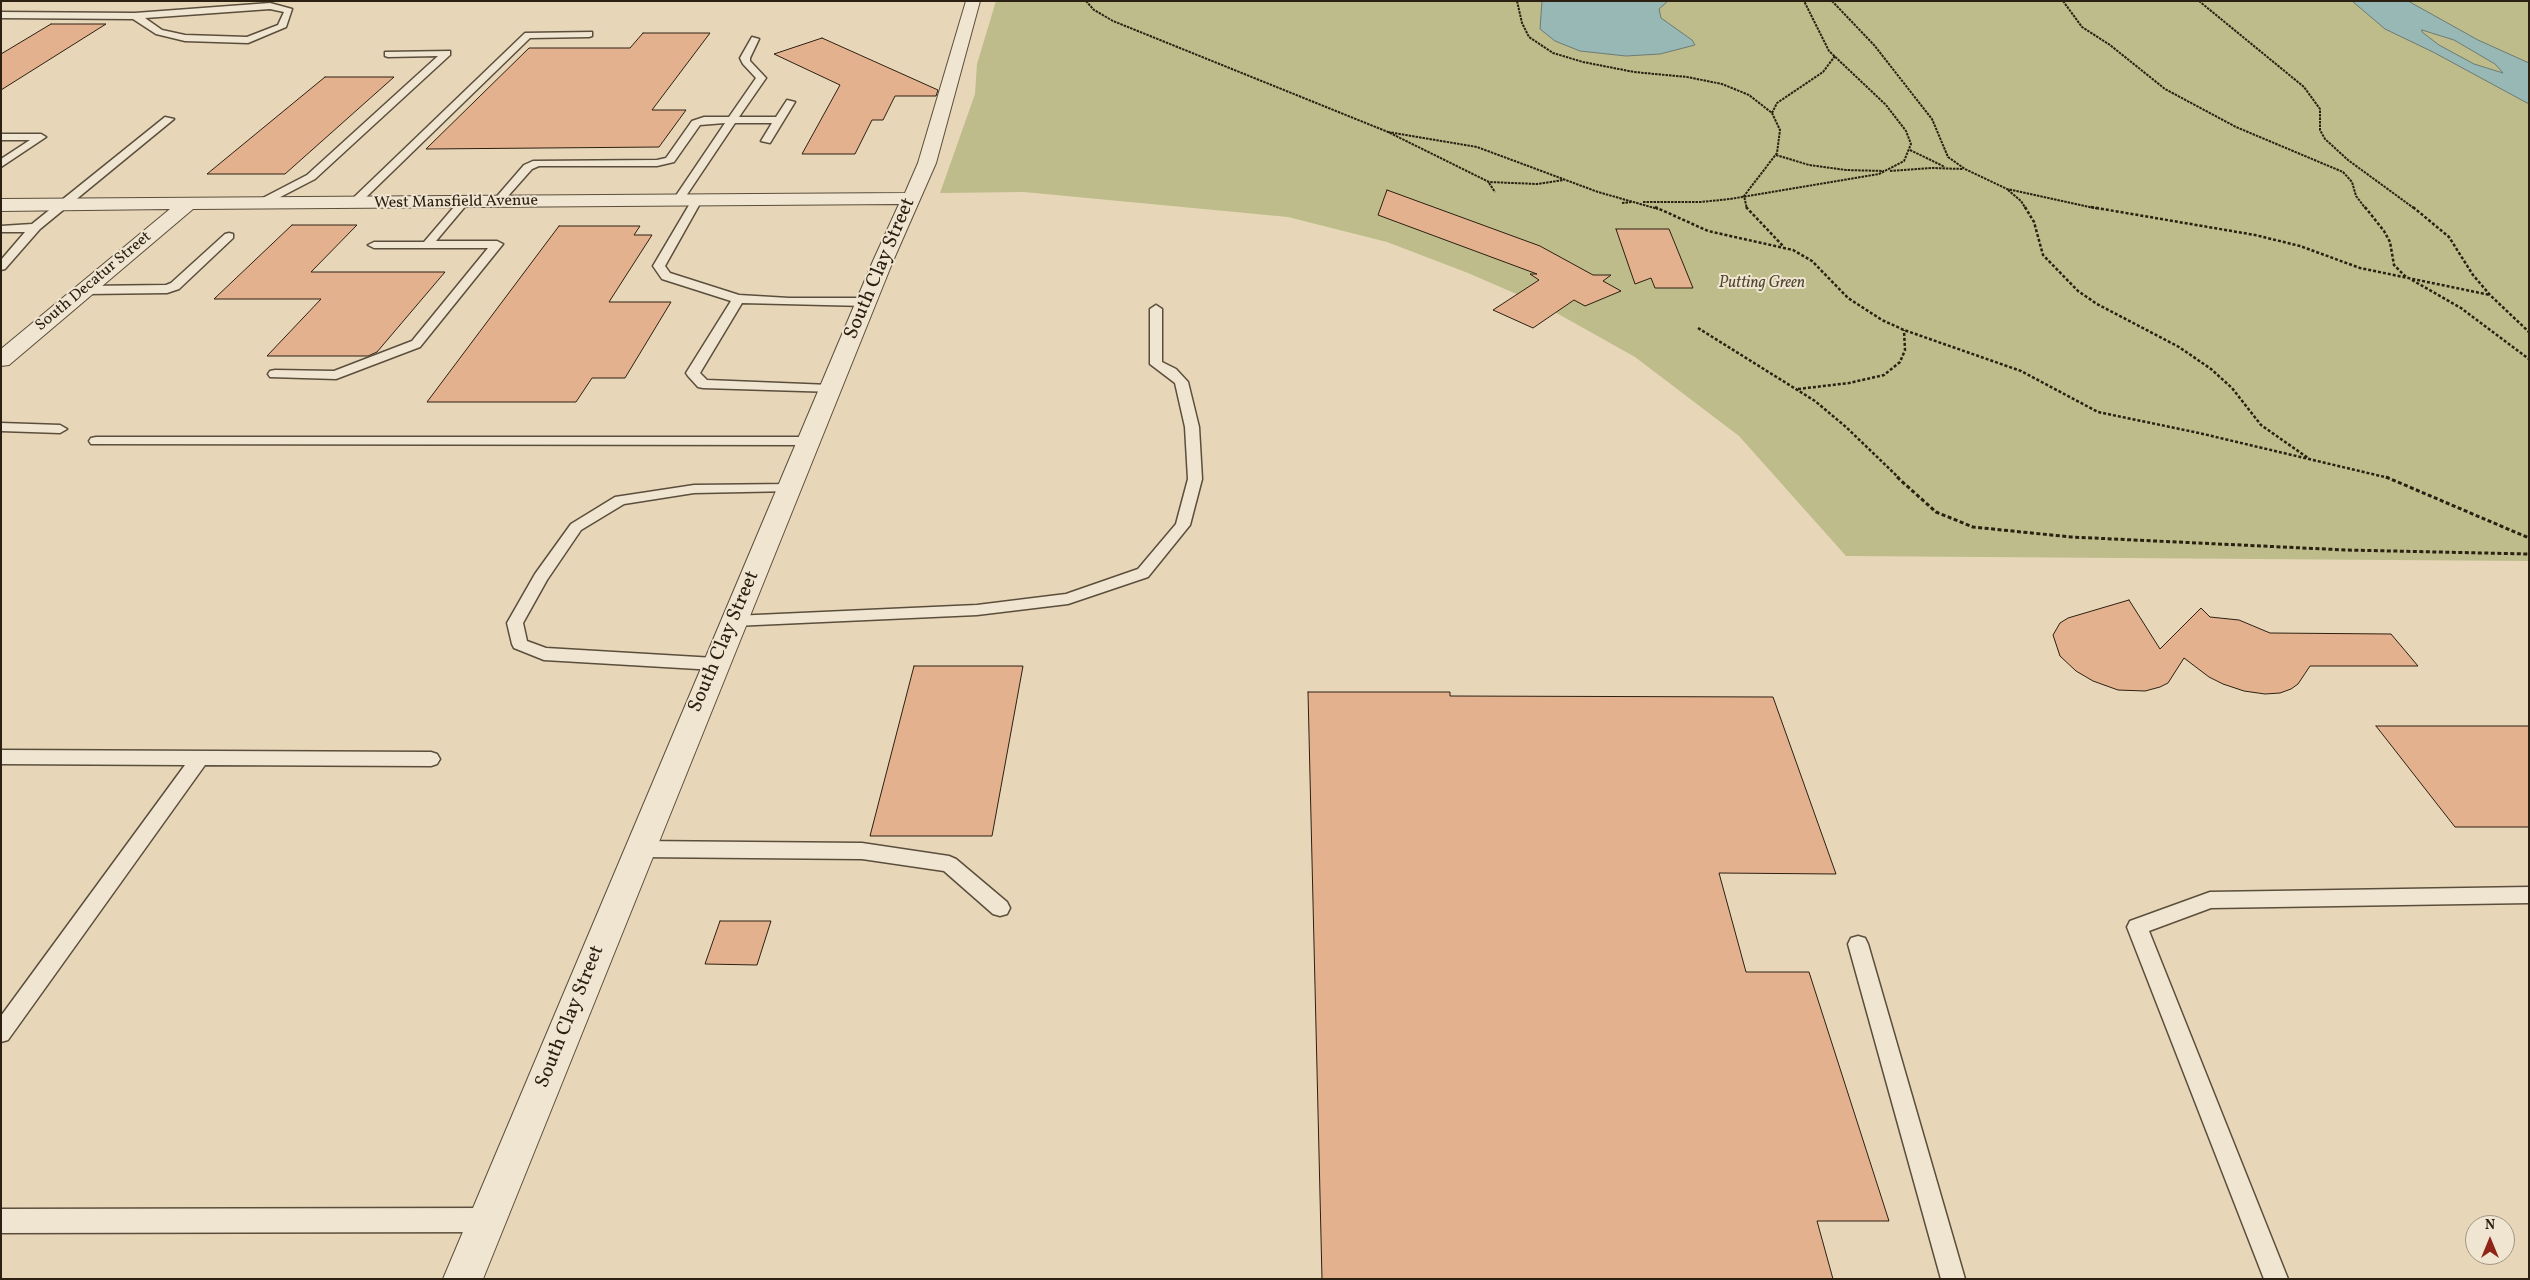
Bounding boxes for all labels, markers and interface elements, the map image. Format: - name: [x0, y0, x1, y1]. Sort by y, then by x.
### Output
- street label: West Mansfield Avenue: [374, 192, 538, 214]
- street label: South Clay Street: [840, 195, 922, 343]
- street label: South Decatur Street: [32, 228, 156, 336]
- park label: Putting Green: [1719, 274, 1805, 294]
- street label: South Clay Street: [684, 568, 766, 716]
- street label: South Clay Street: [531, 942, 611, 1092]
- north arrow: [2465, 1215, 2515, 1265]
- text: N: [2485, 1216, 2495, 1235]

